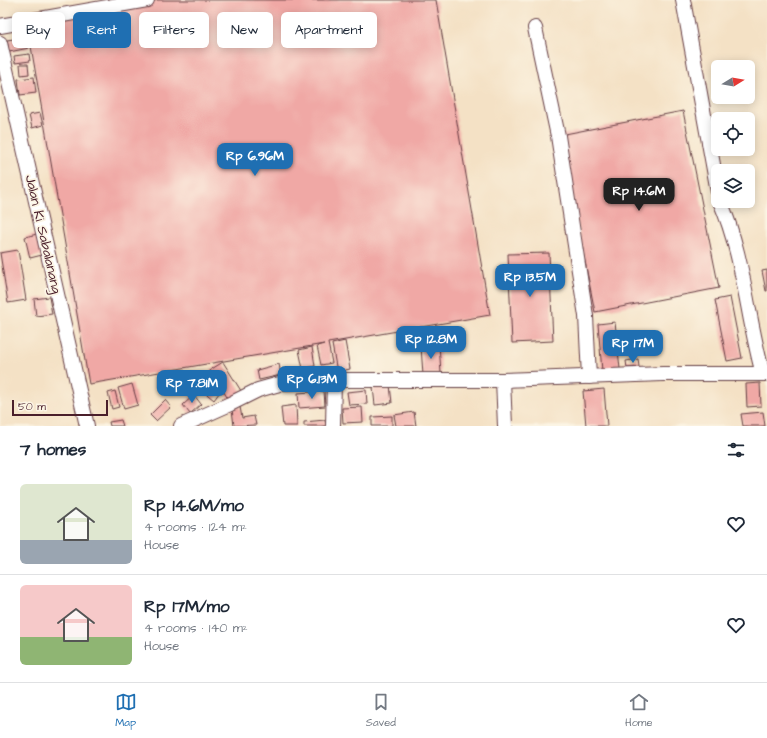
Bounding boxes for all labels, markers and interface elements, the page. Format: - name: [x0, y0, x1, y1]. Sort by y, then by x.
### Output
- chip: Buy: [12, 12, 65, 48]
- chip: Rent: [73, 12, 131, 48]
- chip: Filters: [139, 12, 209, 48]
- chip: New: [217, 12, 273, 48]
- chip: Apartment: [281, 12, 377, 48]
- north arrow: [711, 60, 755, 104]
- map controls: [711, 60, 755, 208]
- button: locate: [711, 112, 755, 156]
- pin: Rp 6.96M: [214, 143, 296, 177]
- text: Rp 6.96M: [226, 147, 284, 165]
- button: layers: [711, 164, 755, 208]
- street label: Jalan Ki Sabalanang: [20, 173, 66, 296]
- pin: Rp 14.6M: [598, 178, 680, 212]
- text: Rp 14.6M: [613, 182, 665, 200]
- pin: Rp 13.5M: [489, 264, 571, 298]
- text: Rp 13.5M: [504, 268, 556, 286]
- pin: Rp 12.8M: [390, 326, 472, 360]
- text: Rp 12.8M: [405, 330, 457, 348]
- pin: Rp 17M: [600, 330, 666, 364]
- text: Rp 17M: [612, 334, 654, 352]
- pin: Rp 6.13M: [271, 366, 353, 400]
- pin: Rp 7.81M: [151, 370, 233, 404]
- text: Rp 6.13M: [287, 370, 337, 388]
- text: Rp 7.81M: [166, 374, 218, 392]
- scale bar: [12, 398, 108, 417]
- text: 50 m: [18, 399, 46, 414]
- text: 7 homes: [20, 438, 86, 462]
- icon: filters: [725, 439, 747, 461]
- text: Rp 14.6M/mo: [144, 494, 244, 518]
- icon: home: [52, 500, 100, 548]
- icon: heart: [725, 513, 747, 535]
- text: 4 rooms · 124 m²: [144, 518, 247, 536]
- text: House: [144, 536, 179, 554]
- text: Rp 17M/mo: [144, 595, 230, 619]
- icon: home: [52, 601, 100, 649]
- icon: heart: [725, 614, 747, 636]
- text: 4 rooms · 140 m²: [144, 619, 248, 637]
- text: House: [144, 637, 179, 655]
- tab: Map: [115, 691, 137, 730]
- tab: Saved: [366, 691, 396, 730]
- tab: Home: [625, 691, 652, 730]

